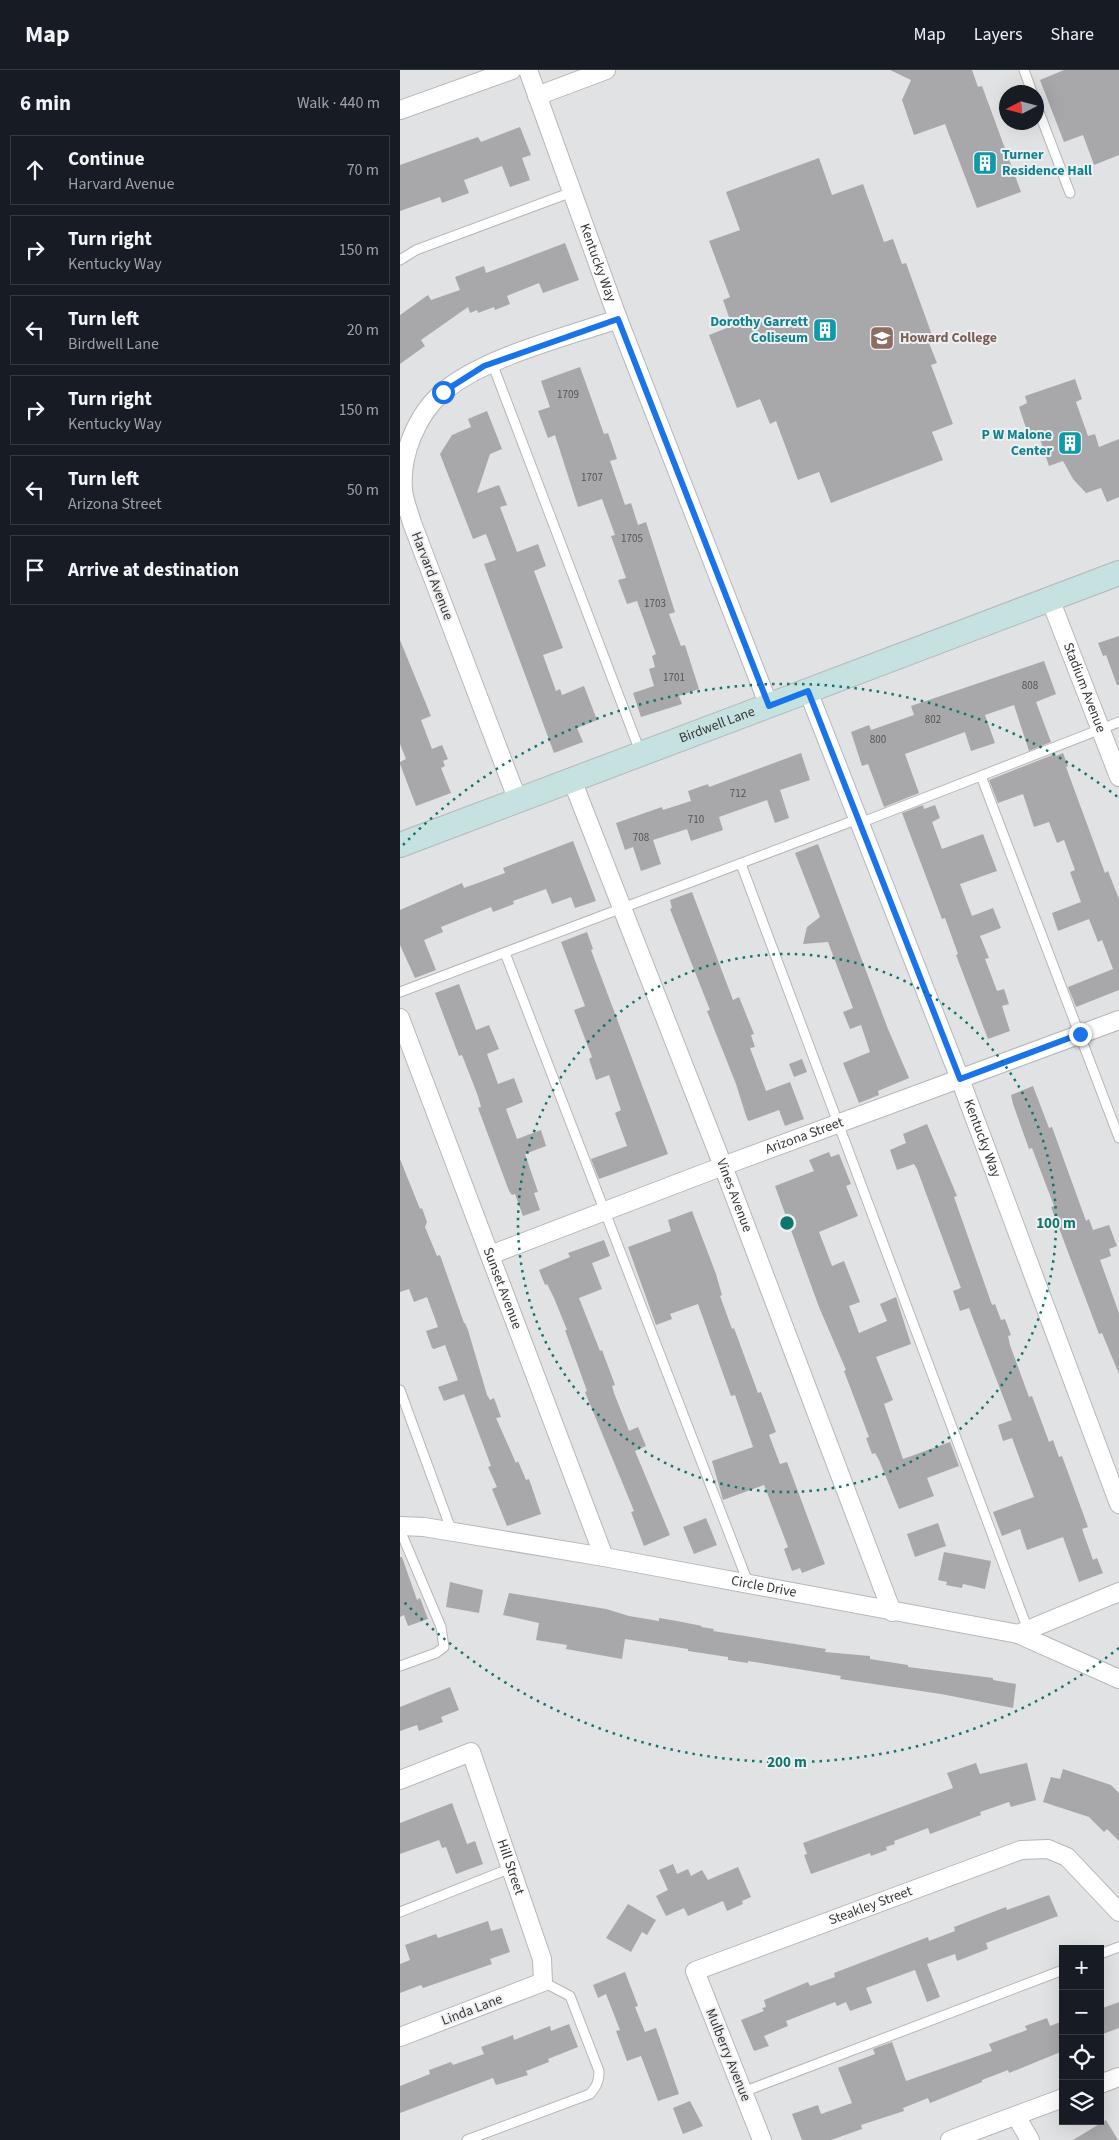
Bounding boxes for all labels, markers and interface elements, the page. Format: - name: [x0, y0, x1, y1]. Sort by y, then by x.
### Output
- text: Map: [25, 17, 70, 52]
- text: Map: [914, 22, 946, 47]
- text: Layers: [974, 22, 1023, 47]
- text: Share: [1051, 22, 1094, 47]
- north arrow: [999, 85, 1044, 130]
- text: 6 min: [20, 88, 71, 118]
- text: Walk · 440 m: [297, 92, 380, 114]
- place label: Turner Residence Hall: [1002, 145, 1092, 181]
- text: Continue: [68, 146, 145, 173]
- building icon: Turner Residence Hall: [972, 150, 998, 176]
- icon: ahead: [21, 156, 49, 184]
- text: 70 m: [347, 159, 379, 181]
- text: Harvard Avenue: [68, 173, 174, 195]
- street label: Kentucky Way: [574, 221, 621, 305]
- text: Turn right: [68, 226, 152, 253]
- icon: right: [21, 236, 49, 264]
- text: 150 m: [339, 239, 379, 261]
- text: Kentucky Way: [68, 253, 162, 275]
- text: Turn left: [68, 306, 139, 333]
- place label: Dorothy Garrett Coliseum: [710, 312, 809, 348]
- icon: left: [21, 316, 49, 344]
- building icon: Dorothy Garrett Coliseum: [812, 317, 838, 343]
- text: 20 m: [347, 319, 379, 341]
- school or university icon: Howard College: [869, 325, 895, 351]
- place label: Howard College: [900, 328, 997, 348]
- text: Birdwell Lane: [68, 333, 159, 355]
- route start: [432, 381, 455, 404]
- text: Turn right: [68, 386, 152, 413]
- house number: 1709: [557, 387, 579, 402]
- icon: right: [21, 396, 49, 424]
- text: 150 m: [339, 399, 379, 421]
- text: Kentucky Way: [68, 413, 162, 435]
- place label: P W Malone Center: [982, 425, 1052, 461]
- building icon: P W Malone Center: [1057, 430, 1083, 456]
- text: Turn left: [68, 466, 139, 493]
- house number: 1707: [581, 470, 603, 485]
- icon: left: [21, 476, 49, 504]
- text: 50 m: [347, 479, 379, 501]
- text: Arizona Street: [68, 493, 162, 515]
- street label: Harvard Avenue: [406, 529, 458, 623]
- house number: 1705: [621, 531, 643, 546]
- icon: arrive: [21, 556, 49, 584]
- text: Arrive at destination: [68, 557, 239, 584]
- house number: 1703: [644, 596, 666, 611]
- street label: Stadium Avenue: [1058, 640, 1111, 736]
- house number: 1701: [663, 670, 685, 685]
- house number: 808: [1022, 678, 1039, 693]
- street label: Birdwell Lane: [676, 702, 758, 748]
- house number: 802: [925, 712, 941, 727]
- house number: 800: [870, 732, 886, 747]
- house number: 712: [730, 786, 746, 801]
- house number: 710: [688, 812, 704, 827]
- house number: 708: [633, 830, 650, 845]
- route end: [1069, 1023, 1092, 1046]
- street label: Kentucky Way: [958, 1096, 1006, 1181]
- street label: Arizona Street: [762, 1112, 846, 1160]
- street label: Vines Avenue: [711, 1156, 757, 1235]
- text: 100 m: [1036, 1213, 1076, 1234]
- centre of rings: [778, 1214, 796, 1232]
- street label: Sunset Avenue: [478, 1244, 527, 1332]
- street label: Circle Drive: [729, 1571, 798, 1603]
- text: 200 m: [767, 1752, 807, 1773]
- street label: Hill Street: [492, 1837, 529, 1898]
- street label: Steakley Street: [826, 1881, 915, 1930]
- map controls: [1059, 1945, 1104, 2125]
- button: +: [1059, 1945, 1104, 1990]
- street label: Linda Lane: [439, 1989, 506, 2031]
- button: −: [1059, 1990, 1104, 2035]
- street label: Mulberry Avenue: [700, 2006, 756, 2105]
- button: locate: [1059, 2035, 1104, 2080]
- button: layers: [1059, 2080, 1104, 2125]

